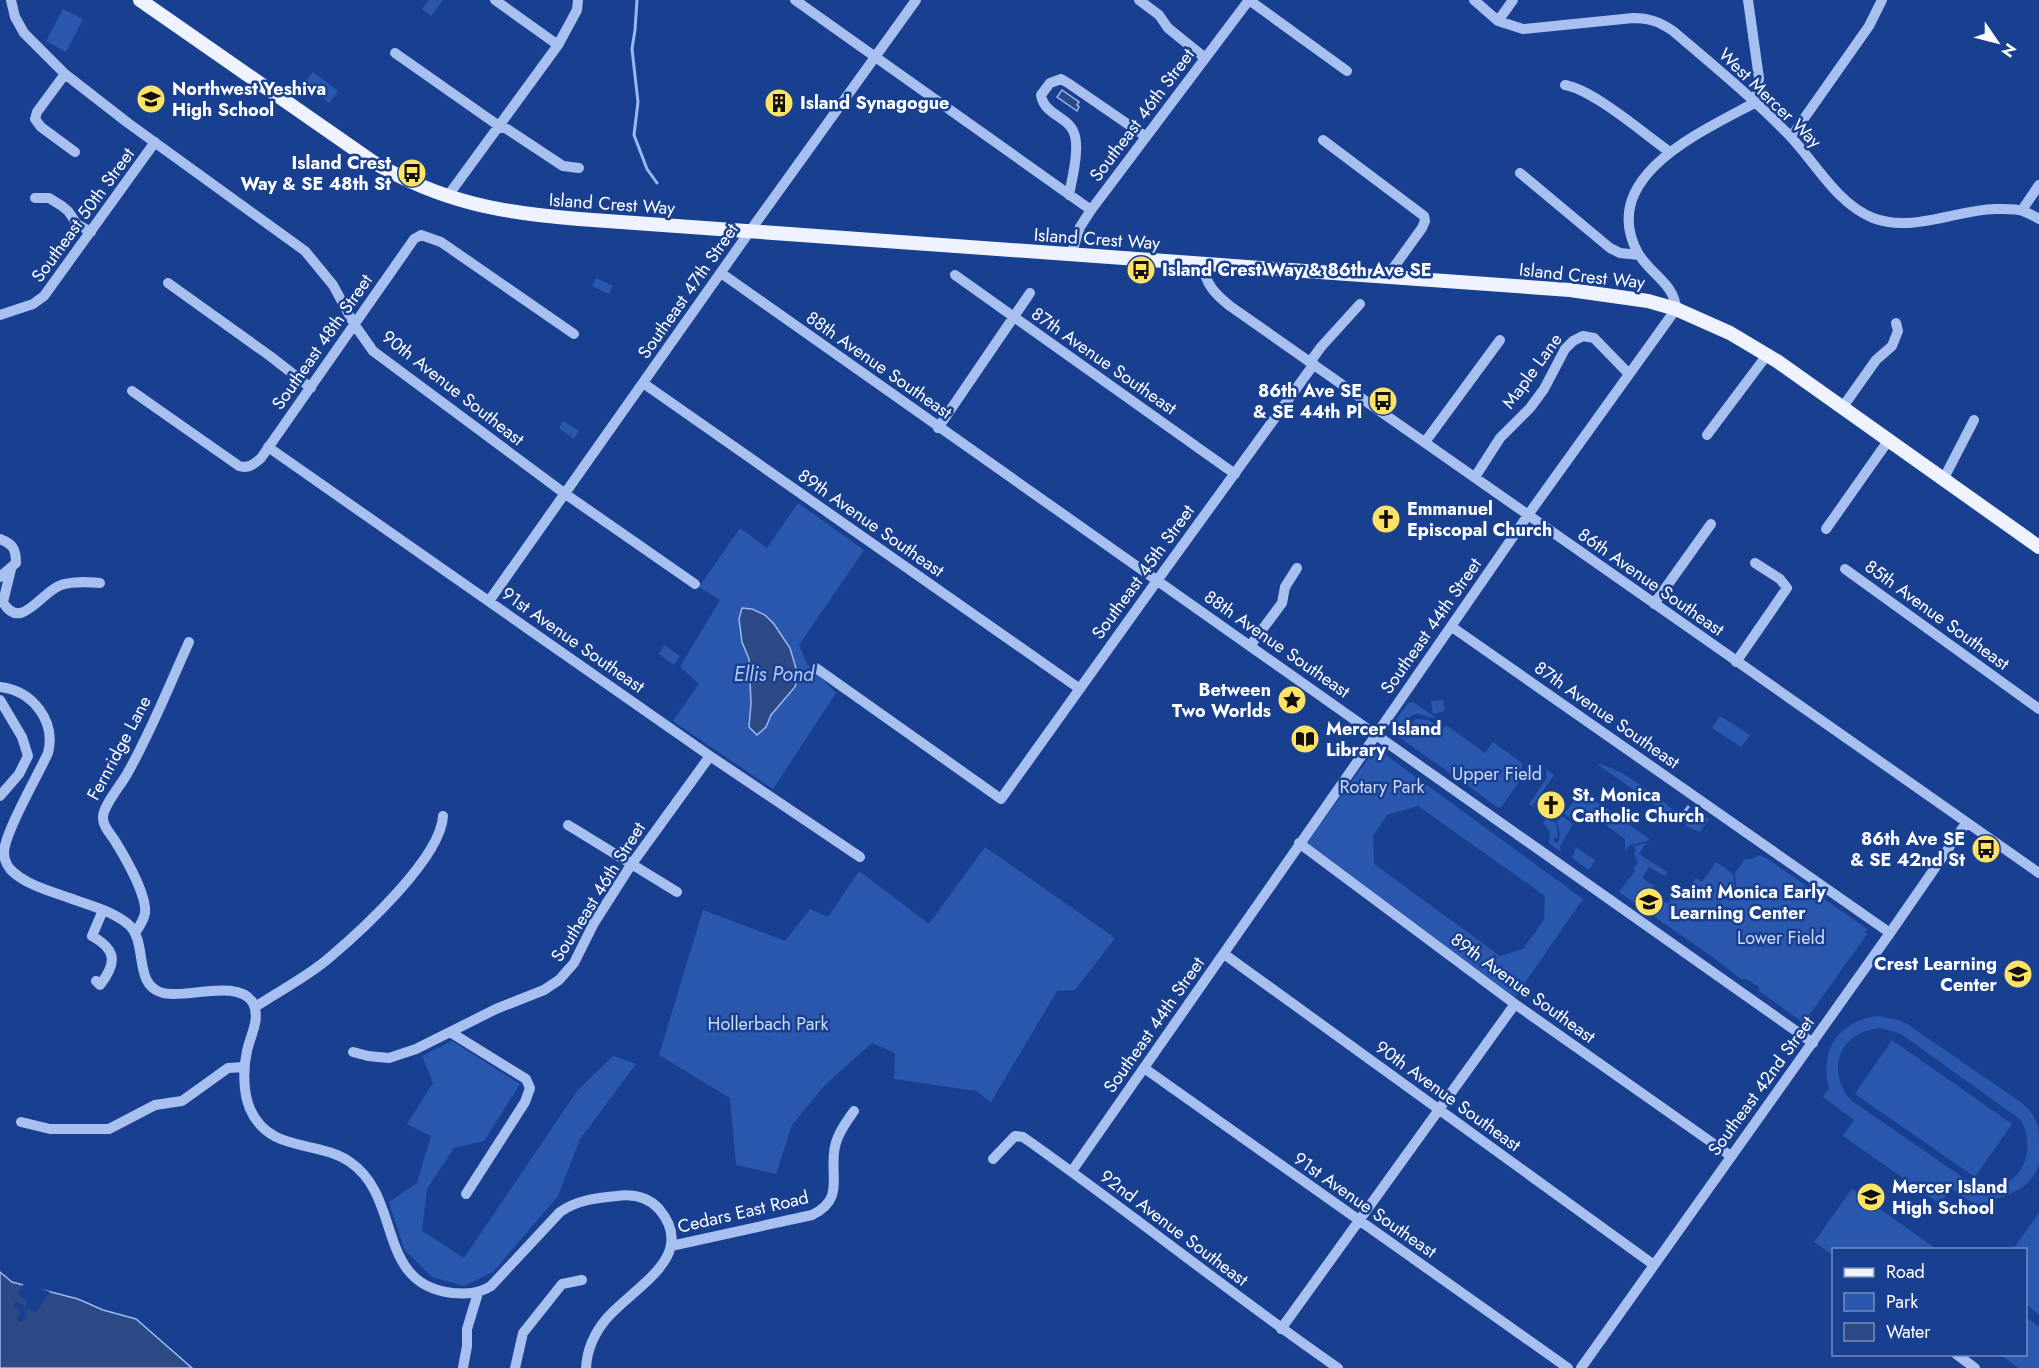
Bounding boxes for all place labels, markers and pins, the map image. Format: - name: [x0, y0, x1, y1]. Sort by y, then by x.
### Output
- place label: Northwest Yeshiva High School: [172, 76, 326, 123]
- school or university icon: Northwest Yeshiva High School: [135, 83, 167, 115]
- building icon: Island Synagogue: [763, 87, 795, 119]
- place label: Island Synagogue: [800, 90, 949, 116]
- place label: Island Crest Way & SE 48th St: [241, 150, 391, 197]
- bus stop icon: Island Crest Way & SE 48th St: [396, 157, 428, 189]
- bus stop icon: Island Crest Way & 86th Ave SE: [1125, 254, 1157, 286]
- place label: Island Crest Way & 86th Ave SE: [1162, 257, 1432, 283]
- place label: 86th Ave SE & SE 44th Pl: [1253, 378, 1362, 425]
- bus stop icon: 86th Ave SE & SE 44th Pl: [1367, 385, 1399, 417]
- place label: Emmanuel Episcopal Church: [1407, 496, 1552, 543]
- church icon: Emmanuel Episcopal Church: [1370, 503, 1402, 535]
- place label: Between Two Worlds: [1172, 677, 1271, 724]
- place icon: Between Two Worlds: [1276, 684, 1308, 716]
- place label: Mercer Island Library: [1326, 716, 1441, 763]
- library icon: Mercer Island Library: [1289, 723, 1321, 755]
- place label: St. Monica Catholic Church: [1572, 782, 1705, 829]
- church icon: St. Monica Catholic Church: [1535, 789, 1567, 821]
- place label: 86th Ave SE & SE 42nd St: [1850, 826, 1965, 873]
- bus stop icon: 86th Ave SE & SE 42nd St: [1970, 833, 2002, 865]
- place label: Saint Monica Early Learning Center: [1670, 879, 1826, 926]
- school or university icon: Saint Monica Early Learning Center: [1633, 886, 1665, 918]
- place label: Crest Learning Center: [1874, 951, 1998, 998]
- school or university icon: Crest Learning Center: [2002, 958, 2034, 990]
- place label: Mercer Island High School: [1892, 1174, 2007, 1221]
- school or university icon: Mercer Island High School: [1855, 1181, 1887, 1213]

